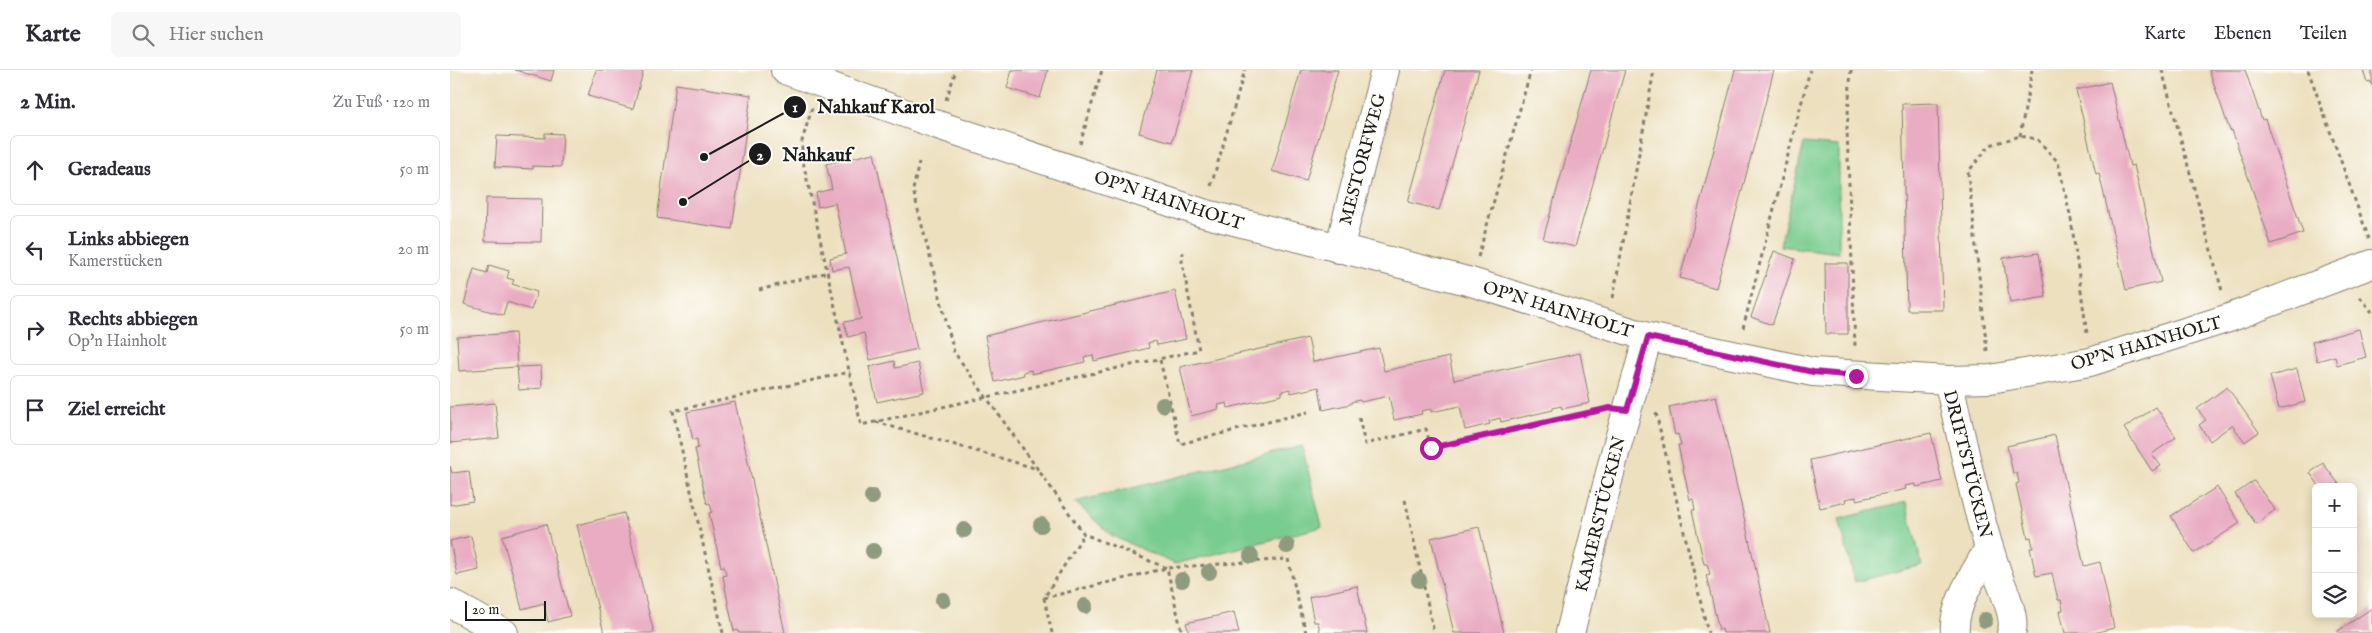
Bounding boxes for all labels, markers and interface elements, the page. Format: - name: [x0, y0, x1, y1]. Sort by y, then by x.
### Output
- search box: [111, 12, 461, 57]
- text: Karte: [25, 19, 81, 50]
- icon: search: [129, 21, 157, 49]
- text: Hier suchen: [169, 23, 264, 47]
- text: Karte: [2144, 23, 2186, 46]
- text: Ebenen: [2214, 23, 2272, 46]
- text: Teilen: [2300, 23, 2347, 46]
- text: 2 Min.: [20, 89, 76, 116]
- callout: Nahkauf Karol: [782, 90, 945, 124]
- street label: MESTORFWEG: [1335, 90, 1392, 228]
- text: Zu Fuß · 120 m: [333, 93, 430, 113]
- text: Nahkauf Karol: [816, 96, 936, 120]
- text: 1: [792, 98, 798, 117]
- callout: Nahkauf: [747, 137, 861, 171]
- text: Nahkauf: [781, 144, 855, 168]
- text: 2: [756, 146, 764, 165]
- icon: ahead: [21, 156, 49, 184]
- text: Geradeaus: [68, 158, 151, 182]
- text: 50 m: [400, 160, 429, 180]
- street label: OP'N HAINHOLT: [1091, 166, 1246, 236]
- text: Links abbiegen: [68, 228, 189, 252]
- icon: left: [21, 236, 49, 264]
- text: 20 m: [398, 240, 429, 260]
- text: Kamerstücken: [68, 252, 163, 272]
- street label: OP'N HAINHOLT: [1480, 277, 1635, 344]
- text: Rechts abbiegen: [68, 308, 198, 332]
- street label: OP'N HAINHOLT: [2068, 312, 2224, 377]
- icon: right: [21, 316, 49, 344]
- text: 50 m: [400, 320, 429, 340]
- text: Op'n Hainholt: [68, 332, 167, 352]
- route end: [1845, 365, 1868, 388]
- street label: DRIFTSTÜCKEN: [1937, 388, 1997, 541]
- icon: arrive: [21, 396, 49, 424]
- text: Ziel erreicht: [68, 398, 166, 422]
- street label: KAMERSTÜCKEN: [1570, 433, 1632, 595]
- route start: [1420, 437, 1443, 460]
- map controls: [2312, 483, 2357, 618]
- button: +: [2312, 483, 2357, 528]
- button: −: [2312, 528, 2357, 573]
- button: layers: [2312, 573, 2357, 618]
- scale bar: [465, 598, 546, 621]
- text: 20 m: [472, 601, 499, 619]

